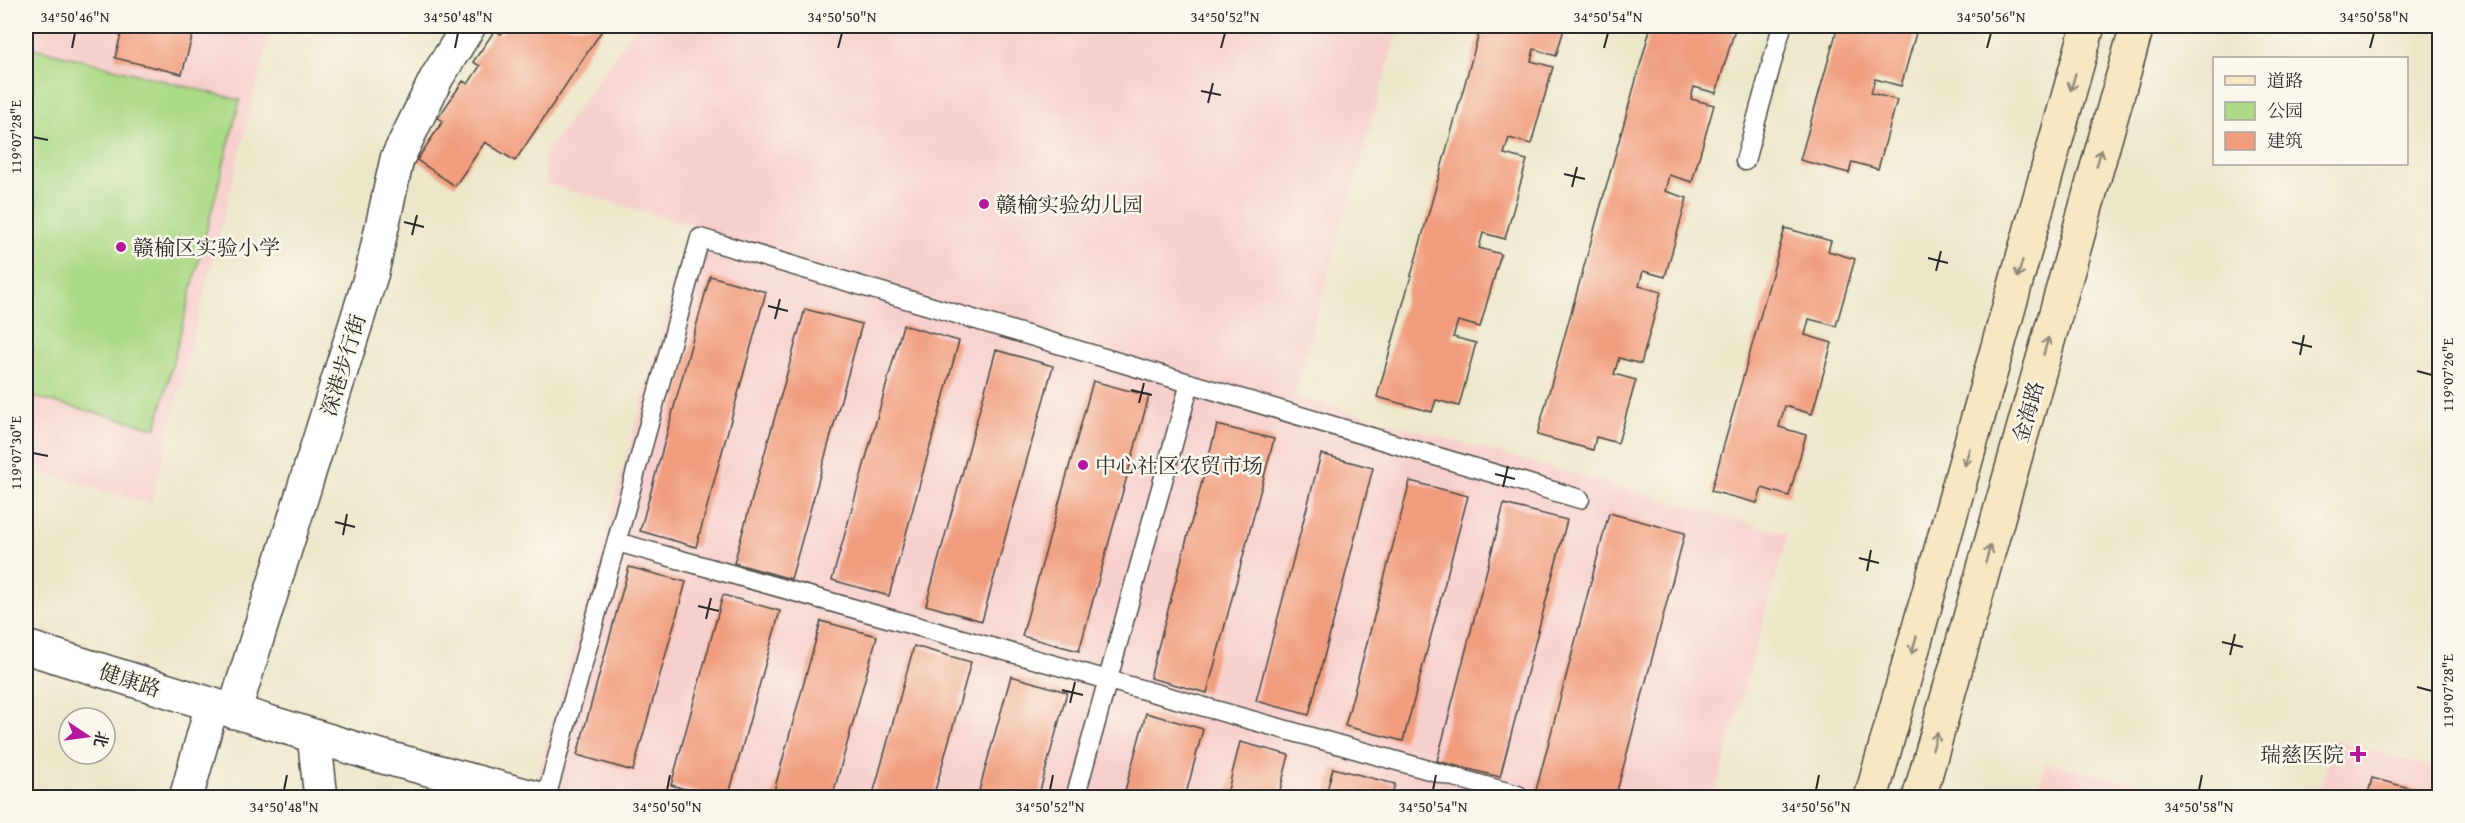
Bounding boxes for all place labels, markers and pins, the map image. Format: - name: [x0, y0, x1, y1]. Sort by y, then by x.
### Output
- place label: 赣榆实验幼儿园: [996, 189, 1143, 220]
- marker: 赣榆实验幼儿园: [977, 197, 991, 211]
- place label: 赣榆区实验小学: [133, 232, 280, 263]
- marker: 赣榆区实验小学: [114, 240, 128, 254]
- place label: 中心社区农贸市场: [1095, 450, 1263, 481]
- marker: 中心社区农贸市场: [1076, 458, 1090, 472]
- place label: 瑞慈医院: [2260, 739, 2344, 770]
- marker: 瑞慈医院: [2349, 745, 2367, 763]

